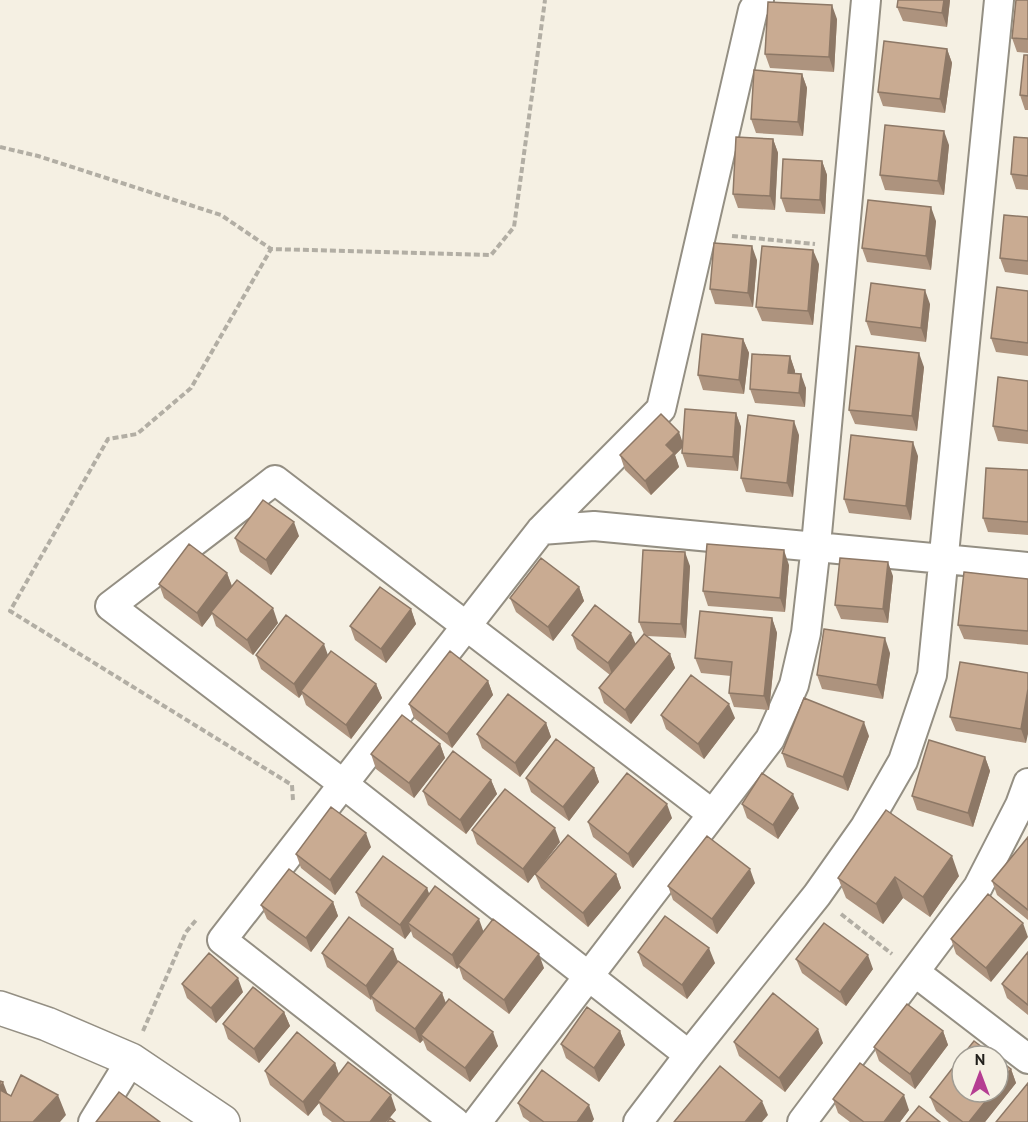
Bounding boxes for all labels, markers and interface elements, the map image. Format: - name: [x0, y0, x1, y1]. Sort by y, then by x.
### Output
- north arrow: [950, 1044, 1010, 1104]
- text: N: [975, 1049, 985, 1069]

